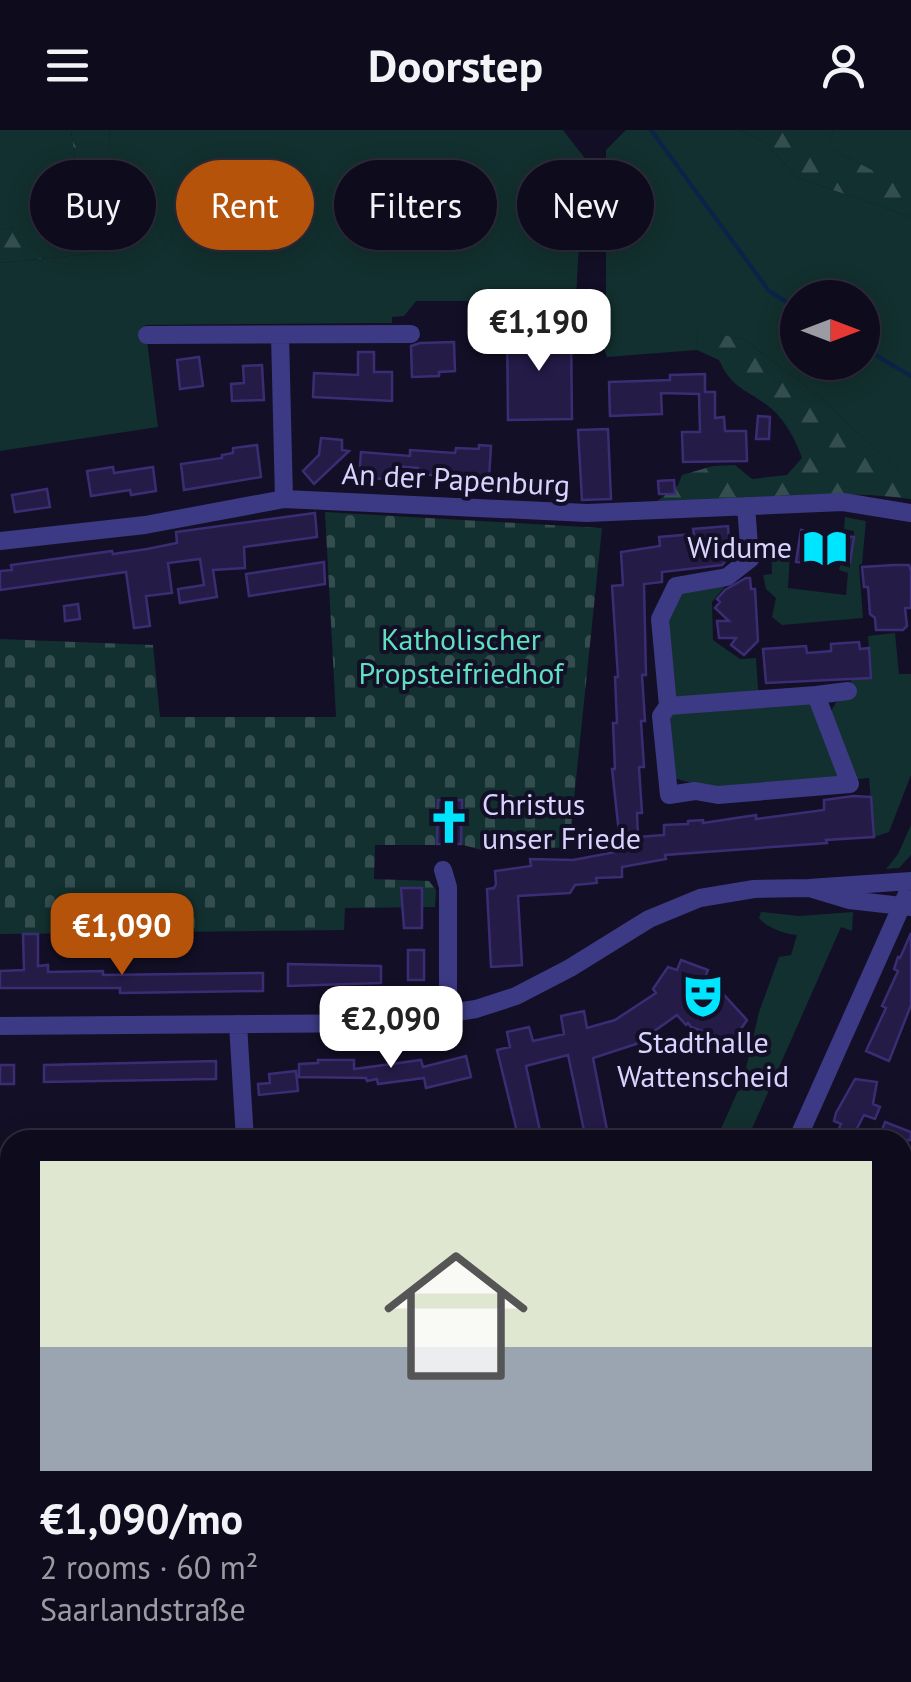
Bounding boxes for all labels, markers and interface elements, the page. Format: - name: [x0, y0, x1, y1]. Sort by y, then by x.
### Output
- text: Doorstep: [368, 36, 543, 94]
- icon: menu: [40, 38, 95, 93]
- icon: person: [816, 38, 871, 93]
- chip: Buy: [30, 160, 156, 250]
- chip: Rent: [176, 160, 314, 250]
- chip: Filters: [334, 160, 497, 250]
- chip: New: [517, 160, 654, 250]
- north arrow: [780, 280, 880, 380]
- map controls: [780, 280, 880, 380]
- pin: €1,190: [458, 289, 620, 374]
- text: €1,190: [490, 300, 588, 342]
- street label: An der Papenburg: [341, 453, 571, 504]
- library icon: Widume: [801, 524, 849, 572]
- place label: Widume: [687, 527, 792, 566]
- park label: Katholischer Propsteifriedhof: [359, 619, 565, 692]
- place label: Christus unser Friede: [482, 784, 641, 857]
- church icon: Christus unser Friede: [425, 798, 473, 846]
- pin: €1,090: [41, 893, 203, 978]
- text: €1,090: [73, 904, 171, 946]
- theatre icon: Stadthalle Wattenscheid: [679, 972, 727, 1020]
- pin: €2,090: [310, 986, 472, 1071]
- text: €2,090: [342, 997, 440, 1039]
- place label: Stadthalle Wattenscheid: [617, 1022, 789, 1095]
- icon: home: [366, 1226, 546, 1406]
- text: €1,090/mo: [40, 1491, 243, 1546]
- text: 2 rooms · 60 m²: [40, 1546, 258, 1588]
- text: Saarlandstraße: [40, 1588, 246, 1630]

